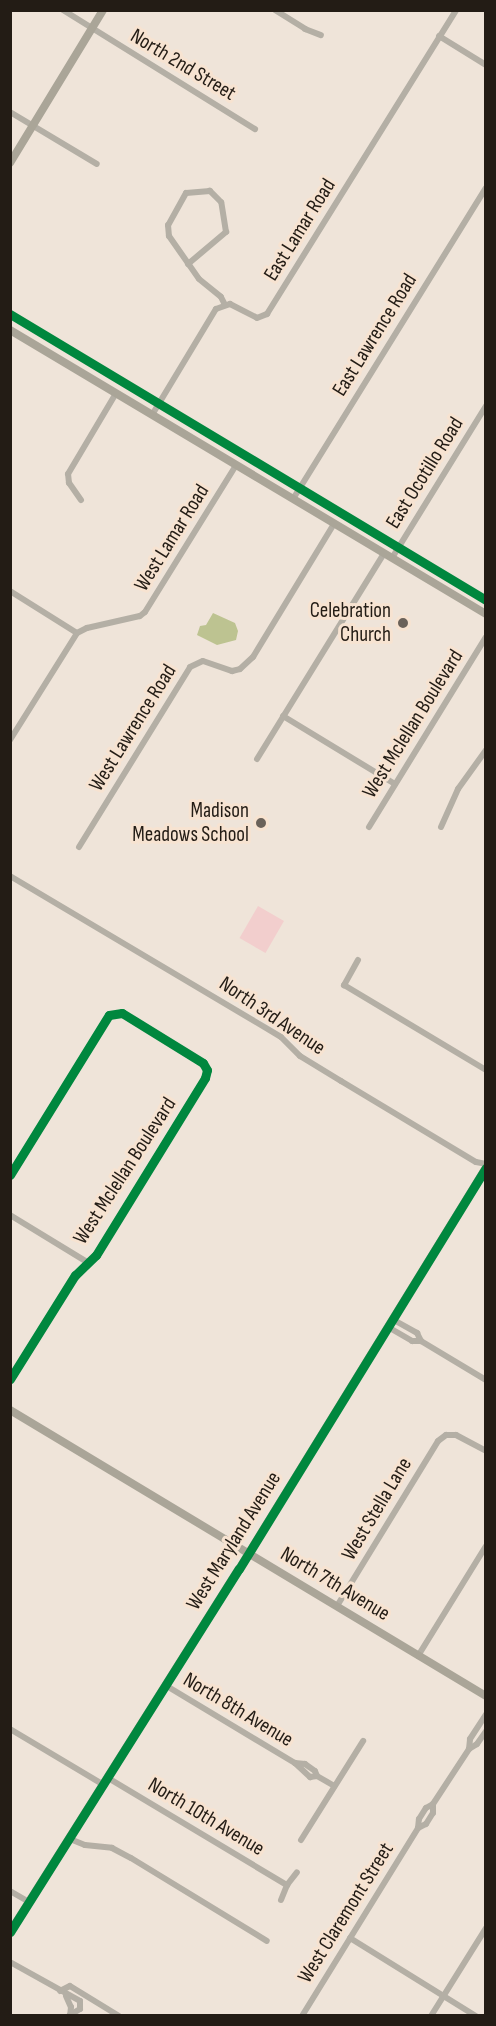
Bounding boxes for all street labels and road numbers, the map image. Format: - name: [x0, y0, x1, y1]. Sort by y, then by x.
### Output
- street label: North 2nd Street: [126, 24, 240, 106]
- street label: East Lamar Road: [259, 174, 341, 286]
- street label: East Lawrence Road: [327, 269, 423, 401]
- street label: East Ocotillo Road: [381, 413, 469, 533]
- street label: West Lamar Road: [129, 480, 215, 596]
- street label: West Mclellan Boulevard: [357, 645, 469, 803]
- street label: West Lawrence Road: [84, 660, 182, 796]
- street label: North 3rd Avenue: [214, 971, 330, 1061]
- street label: West Mclellan Boulevard: [68, 1093, 182, 1249]
- street label: West Stella Lane: [337, 1453, 417, 1565]
- street label: West Maryland Avenue: [181, 1467, 287, 1615]
- street label: North 7th Avenue: [276, 1541, 394, 1627]
- street label: North 8th Avenue: [178, 1667, 298, 1753]
- street label: North 10th Avenue: [143, 1772, 269, 1862]
- street label: West Claremont Street: [293, 1838, 399, 1988]

